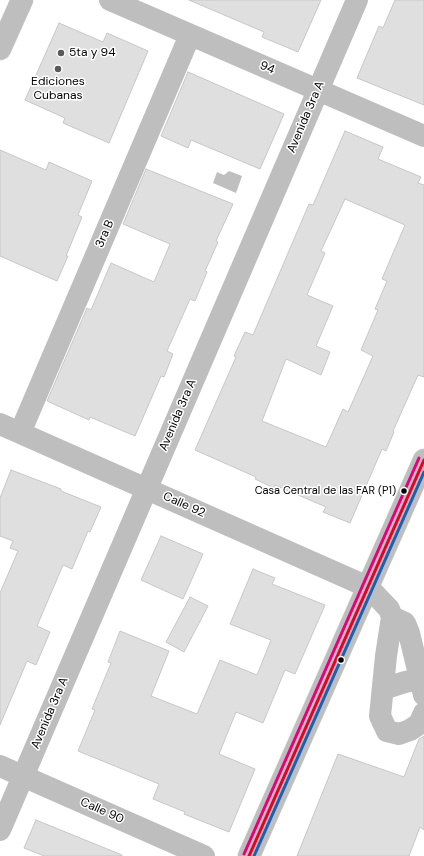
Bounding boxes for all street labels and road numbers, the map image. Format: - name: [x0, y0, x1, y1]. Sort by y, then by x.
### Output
- street label: 94: [257, 58, 277, 78]
- street label: Avenida 3ra A: [284, 79, 328, 155]
- street label: 3ra B: [93, 218, 117, 250]
- street label: Avenida 3ra A: [156, 377, 200, 453]
- street label: Calle 92: [161, 489, 207, 521]
- street label: Avenida 3ra A: [28, 675, 72, 751]
- street label: Calle 90: [78, 795, 126, 827]

